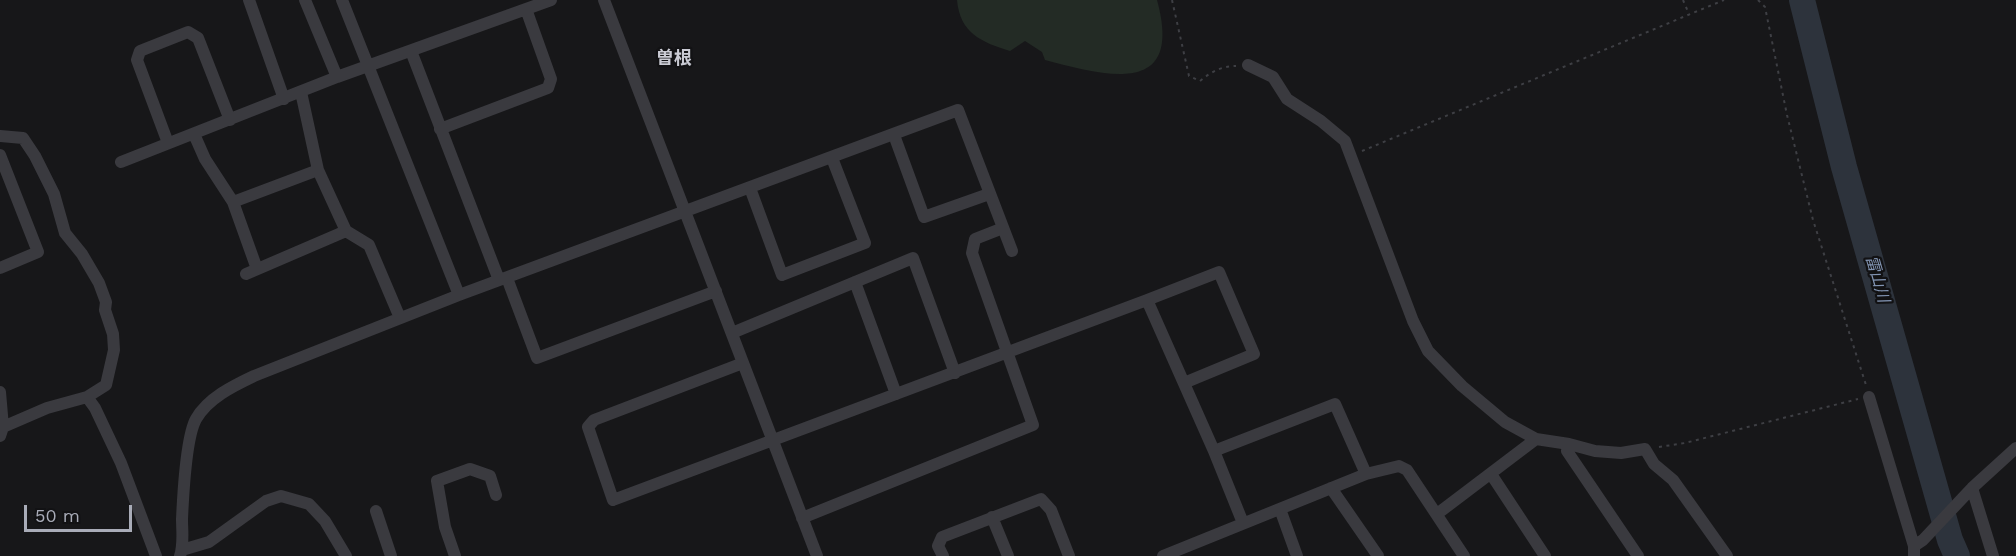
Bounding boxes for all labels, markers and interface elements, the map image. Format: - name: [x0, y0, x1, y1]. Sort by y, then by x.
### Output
- district label: 曽根: [656, 48, 692, 70]
- water label: 雷山川: [1861, 253, 1893, 305]
- scale bar: [27, 493, 135, 531]
- text: 50 m: [35, 505, 80, 526]

